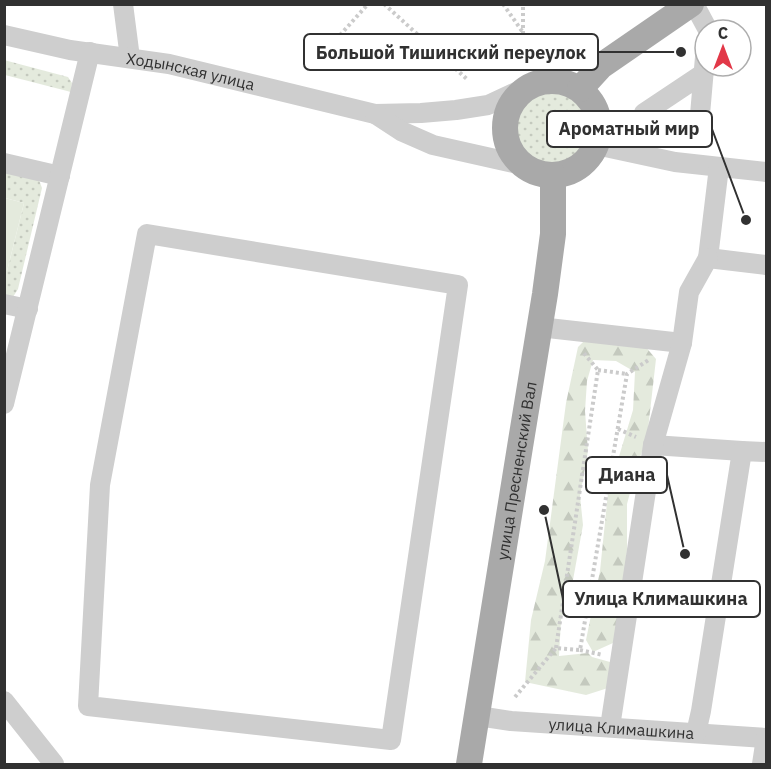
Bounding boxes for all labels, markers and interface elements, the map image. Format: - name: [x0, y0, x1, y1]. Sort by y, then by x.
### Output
- north arrow: [693, 18, 753, 78]
- text: С: [718, 23, 728, 43]
- callout: Большой Тишинский переулок: [304, 34, 598, 70]
- text: Большой Тишинский переулок: [316, 41, 586, 64]
- street label: Ходынская улица: [125, 48, 257, 95]
- callout: Ароматный мир: [547, 111, 712, 147]
- text: Ароматный мир: [558, 117, 700, 140]
- street label: улица Пресненский Вал: [492, 380, 541, 562]
- callout: Диана: [586, 457, 667, 493]
- text: Диана: [598, 463, 656, 486]
- callout: Улица Климашкина: [563, 581, 760, 617]
- text: Улица Климашкина: [574, 587, 748, 610]
- street label: улица Климашкина: [548, 714, 695, 743]

